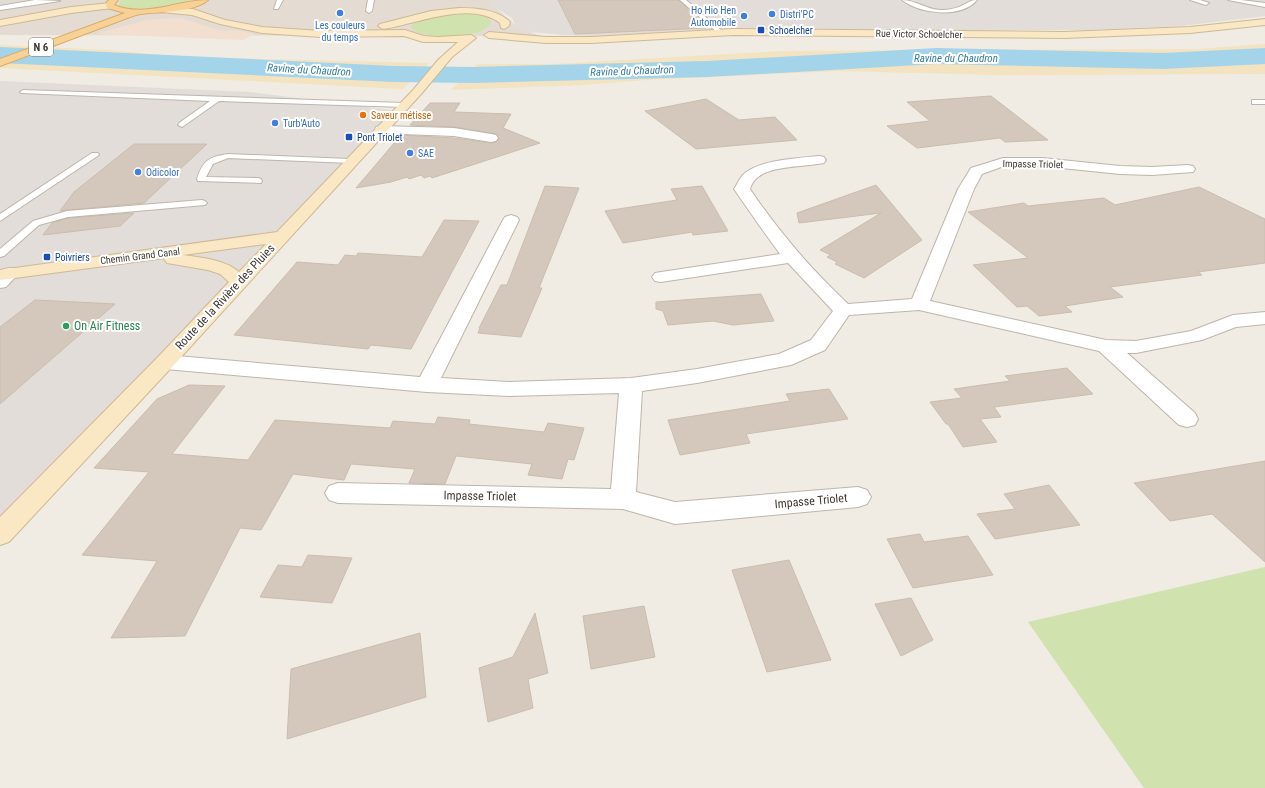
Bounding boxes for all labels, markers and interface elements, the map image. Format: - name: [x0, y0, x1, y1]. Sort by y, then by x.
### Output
- place label: Ho Hio Hen Automobile: [691, 5, 736, 28]
- marker: Les couleurs du temps: [335, 8, 345, 18]
- marker: Distri'PC: [767, 9, 777, 19]
- place label: Distri'PC: [780, 9, 814, 20]
- marker: Ho Hio Hen Automobile: [739, 11, 749, 21]
- place label: Les couleurs du temps: [315, 20, 366, 43]
- marker: Schoelcher: [756, 25, 766, 35]
- place label: Schoelcher: [769, 25, 813, 36]
- street label: Rue Victor Schoelcher: [876, 28, 962, 40]
- road number: N 6: [29, 38, 53, 56]
- water label: Ravine du Chaudron: [914, 52, 998, 65]
- water label: Ravine du Chaudron: [267, 61, 351, 79]
- water label: Ravine du Chaudron: [590, 63, 674, 79]
- marker: Saveur métisse: [358, 110, 368, 120]
- place label: Saveur métisse: [371, 110, 432, 121]
- marker: Turb'Auto: [270, 118, 280, 128]
- place label: Turb'Auto: [283, 118, 320, 129]
- marker: Pont Triolet: [344, 132, 354, 142]
- place label: Pont Triolet: [357, 132, 403, 143]
- marker: SAE: [405, 148, 415, 158]
- place label: SAE: [418, 148, 434, 159]
- street label: Impasse Triolet: [1003, 158, 1064, 170]
- marker: Odicolor: [133, 167, 143, 177]
- place label: Odicolor: [146, 167, 179, 178]
- street label: Route de la Rivière des Pluies: [172, 241, 278, 353]
- street label: Chemin Grand Canal: [100, 246, 180, 266]
- marker: Poivriers: [42, 252, 52, 262]
- place label: Poivriers: [55, 252, 90, 263]
- place label: On Air Fitness: [74, 319, 140, 333]
- marker: On Air Fitness: [61, 321, 71, 331]
- street label: Impasse Triolet: [443, 488, 517, 504]
- street label: Impasse Triolet: [774, 491, 848, 511]

